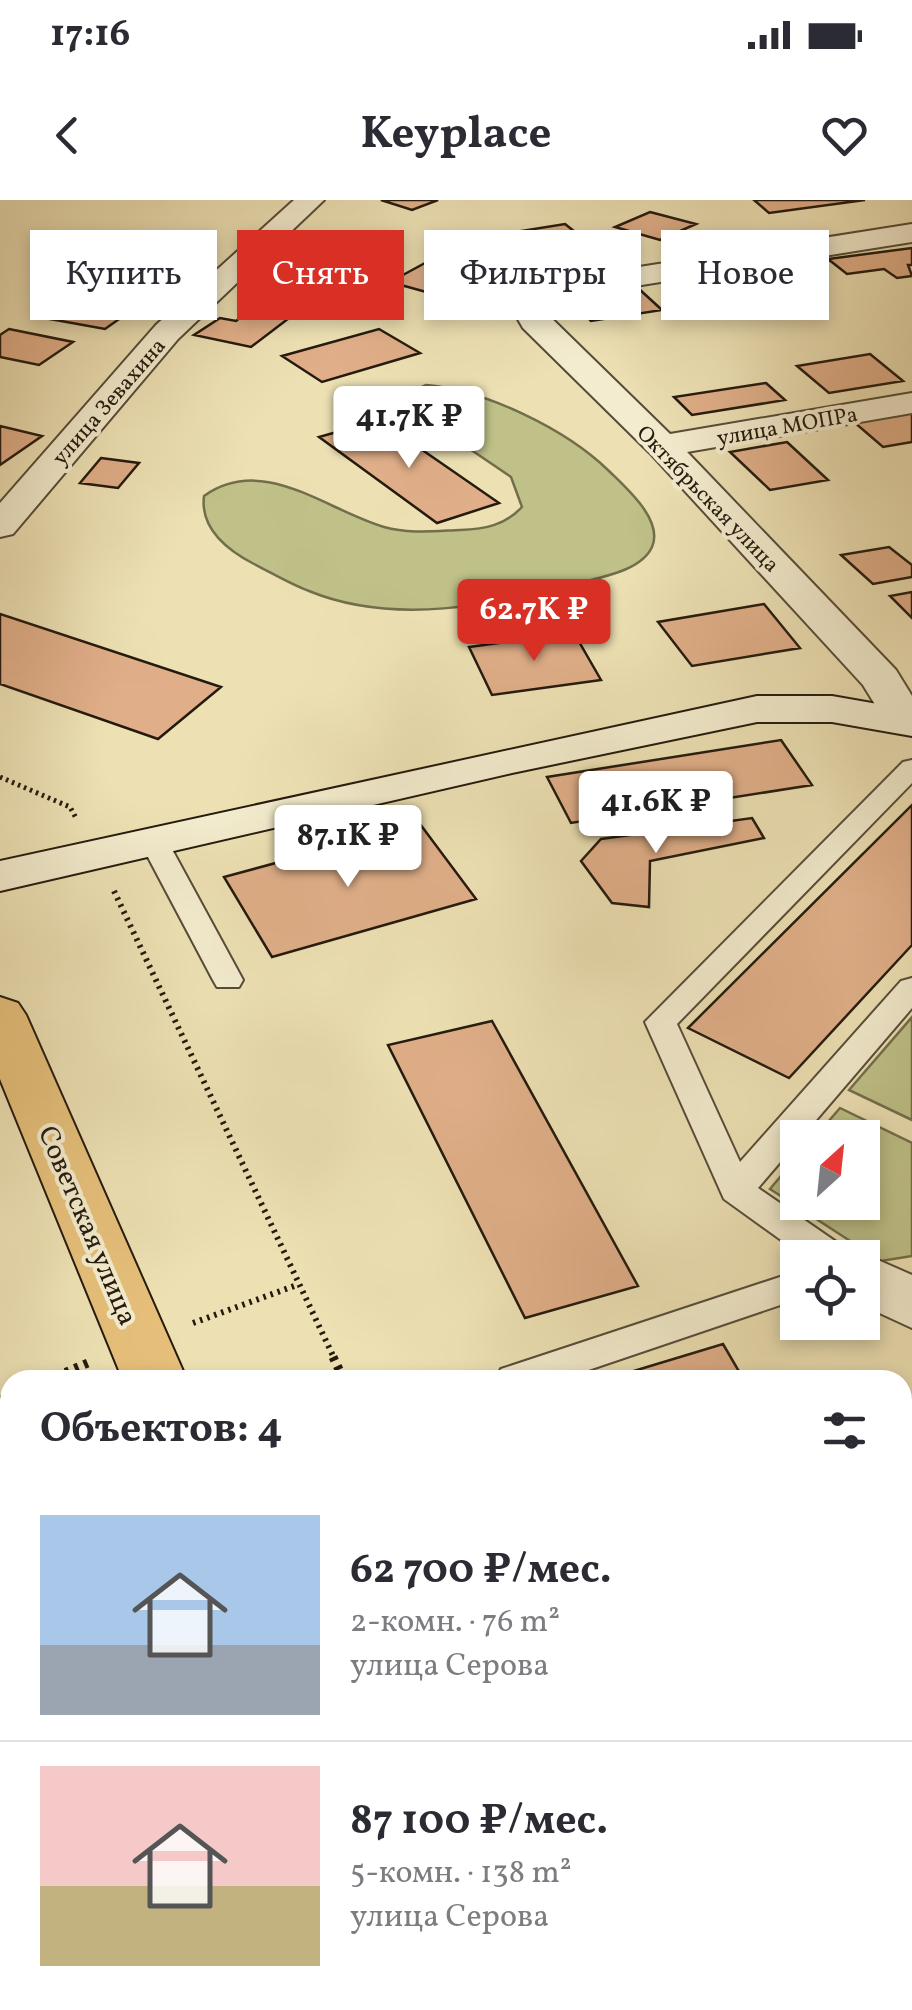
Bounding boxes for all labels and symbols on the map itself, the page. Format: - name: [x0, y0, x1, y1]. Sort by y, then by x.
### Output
- street label: улица Зевахина: [46, 332, 174, 473]
- pin: 41.7K ₽: [317, 386, 501, 471]
- street label: улица МОПРа: [715, 400, 860, 455]
- street label: Октябрьская улица: [629, 419, 786, 580]
- pin: 62.7K ₽: [442, 579, 626, 664]
- pin: 41.6K ₽: [564, 771, 748, 856]
- pin: 87.1K ₽: [256, 805, 440, 890]
- street label: Советская улица: [27, 1120, 146, 1332]
- north arrow: [780, 1120, 880, 1220]

